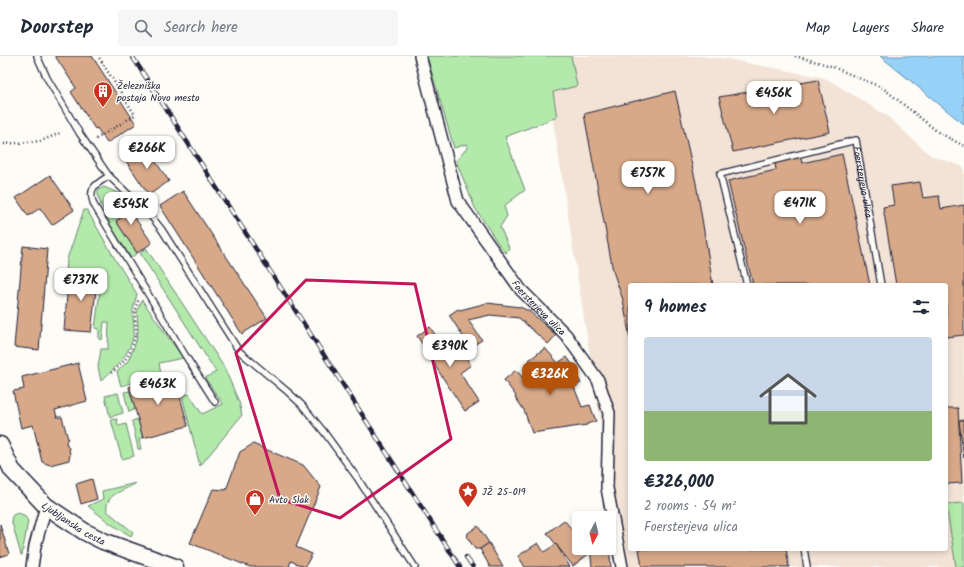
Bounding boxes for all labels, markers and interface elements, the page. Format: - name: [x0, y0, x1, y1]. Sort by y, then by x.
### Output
- search box: [118, 10, 398, 46]
- text: Doorstep: [20, 13, 94, 43]
- text: Search here: [164, 16, 238, 40]
- icon: search: [132, 17, 154, 39]
- text: Map: [806, 17, 830, 39]
- text: Layers: [852, 17, 890, 39]
- text: Share: [912, 17, 944, 39]
- place label: Železniška postaja Novo mesto: [116, 78, 200, 106]
- building icon: Železniška postaja Novo mesto: [92, 80, 114, 108]
- pin: €456K: [746, 81, 802, 115]
- text: €456K: [756, 83, 792, 104]
- pin: €266K: [119, 136, 175, 170]
- text: €266K: [128, 138, 166, 159]
- street label: Foersterjeva ulica: [848, 145, 876, 219]
- pin: €757K: [620, 161, 676, 195]
- text: €757K: [631, 163, 665, 184]
- pin: €471K: [772, 191, 828, 225]
- pin: €545K: [103, 192, 159, 226]
- text: €471K: [783, 193, 817, 214]
- text: €545K: [113, 194, 149, 215]
- pin: €737K: [53, 268, 109, 302]
- text: €737K: [63, 270, 99, 291]
- street label: Foersterjeva ulica: [507, 277, 569, 340]
- text: 9 homes: [644, 294, 707, 321]
- icon: filters: [910, 296, 932, 318]
- pin: €390K: [422, 334, 478, 368]
- text: €390K: [432, 336, 468, 357]
- pin: €326K: [522, 362, 578, 396]
- icon: home: [752, 363, 824, 435]
- text: €326K: [531, 364, 569, 385]
- pin: €463K: [130, 372, 186, 406]
- text: €463K: [139, 374, 177, 395]
- text: €326,000: [644, 469, 714, 496]
- place icon: JŽ 25-019: [457, 480, 479, 508]
- place label: JŽ 25-019: [482, 484, 526, 500]
- shop icon: Avto Slak: [244, 488, 266, 516]
- place label: Avto Slak: [269, 492, 309, 508]
- text: 2 rooms · 54 m²: [644, 496, 736, 517]
- street label: Ljubljanska cesta: [37, 499, 108, 550]
- north arrow: [572, 511, 616, 555]
- map controls: [572, 511, 616, 555]
- text: Foersterjeva ulica: [644, 517, 738, 538]

